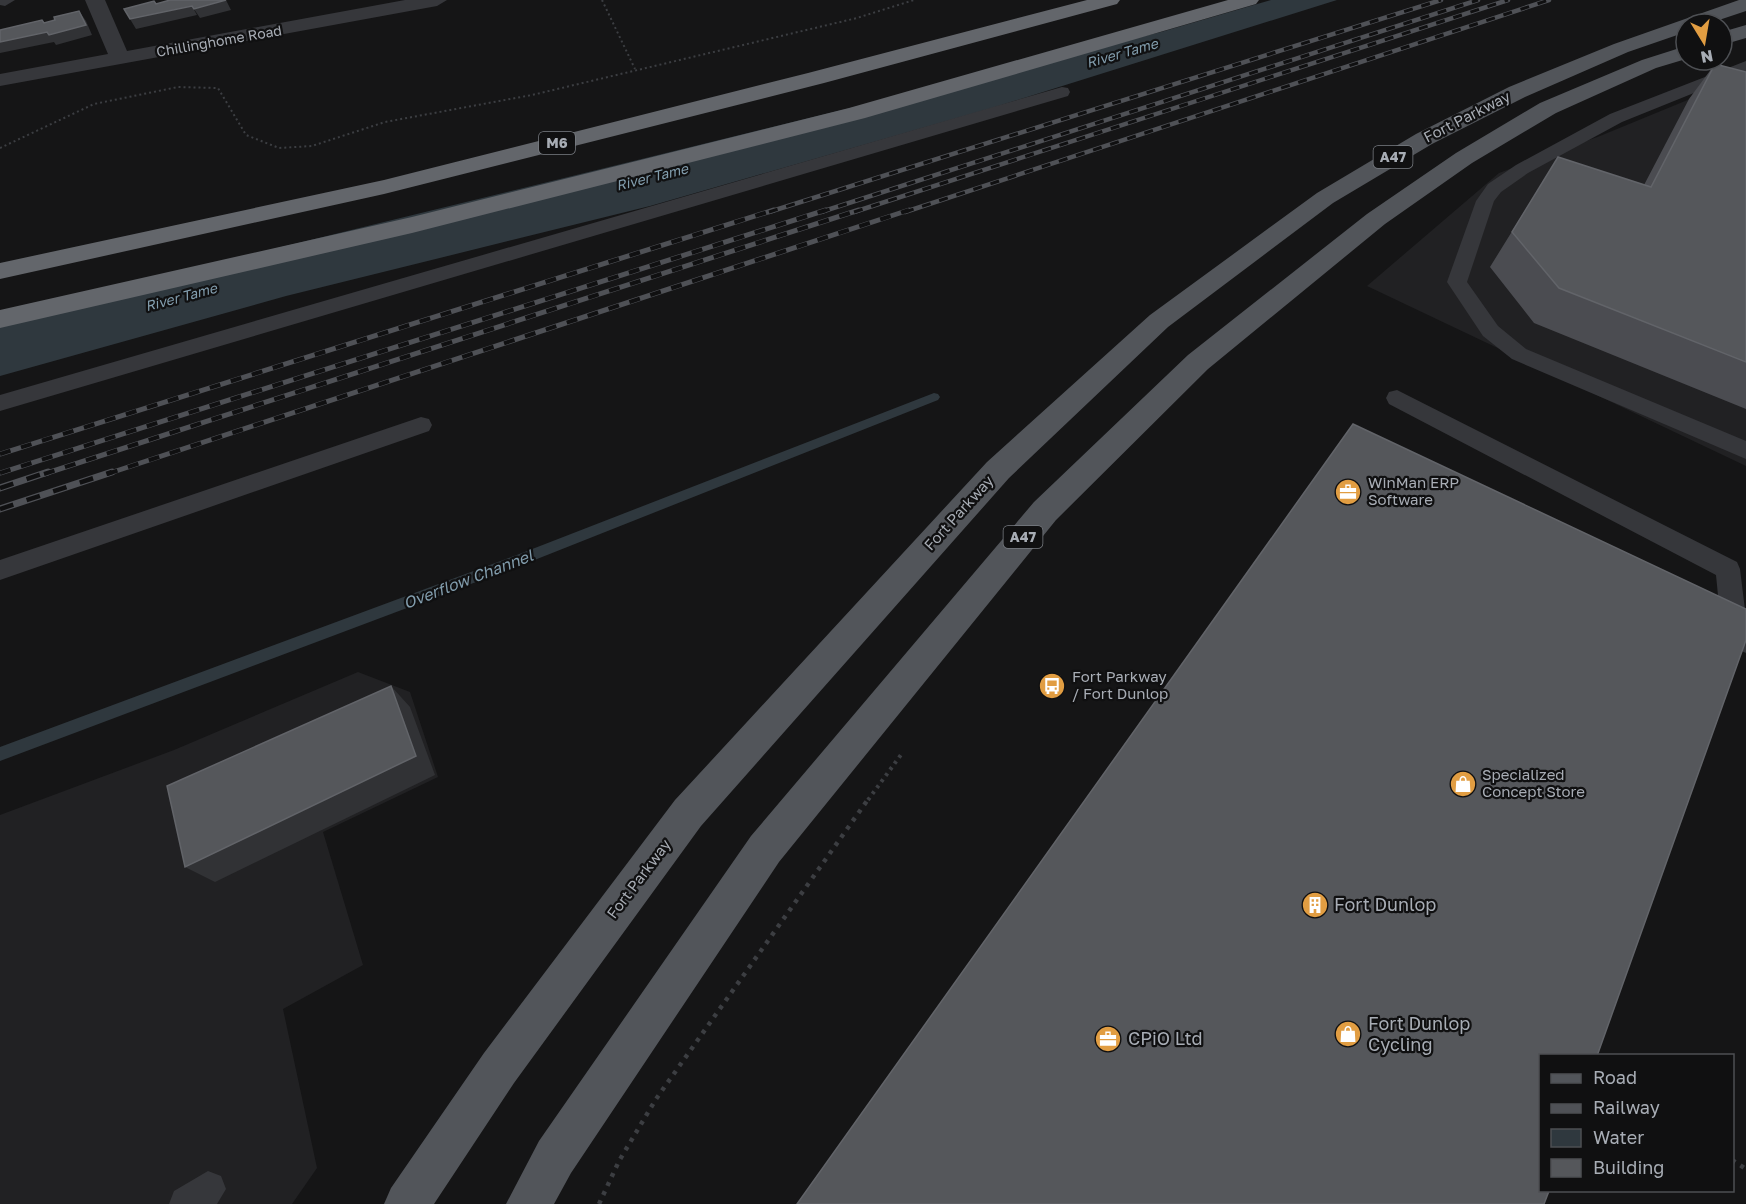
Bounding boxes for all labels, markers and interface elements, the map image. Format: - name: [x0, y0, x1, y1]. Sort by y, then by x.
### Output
- north arrow: [1674, 12, 1734, 72]
- street label: Chillinghome Road: [155, 21, 283, 60]
- water label: River Tame: [1084, 34, 1160, 71]
- text: N: [1699, 46, 1715, 68]
- street label: Fort Parkway: [1420, 86, 1513, 146]
- road number: M6: [539, 132, 575, 154]
- road number: A47: [1374, 146, 1412, 168]
- water label: River Tame: [614, 159, 691, 194]
- water label: River Tame: [143, 279, 220, 314]
- street label: Fort Parkway: [920, 471, 997, 554]
- place label: WinMan ERP Software: [1368, 473, 1459, 508]
- office icon: WinMan ERP Software: [1333, 477, 1363, 507]
- road number: A47: [1004, 526, 1042, 548]
- water label: Overflow Channel: [400, 545, 537, 613]
- place label: Fort Parkway / Fort Dunlop: [1072, 667, 1168, 702]
- bus stop icon: Fort Parkway / Fort Dunlop: [1037, 671, 1067, 701]
- place label: Specialized Concept Store: [1482, 765, 1585, 800]
- shop icon: Specialized Concept Store: [1448, 769, 1478, 799]
- street label: Fort Parkway: [603, 835, 674, 922]
- building icon: Fort Dunlop: [1300, 890, 1330, 920]
- place label: Fort Dunlop: [1334, 893, 1436, 915]
- place label: Fort Dunlop Cycling: [1368, 1012, 1470, 1055]
- shop icon: Fort Dunlop Cycling: [1333, 1019, 1363, 1049]
- office icon: CPiO Ltd: [1093, 1024, 1123, 1054]
- place label: CPiO Ltd: [1128, 1027, 1203, 1049]
- legend: [1539, 1054, 1734, 1192]
- text: Road: [1593, 1066, 1637, 1088]
- text: Railway: [1593, 1096, 1660, 1118]
- text: Water: [1593, 1126, 1644, 1148]
- text: Building: [1593, 1156, 1664, 1178]

